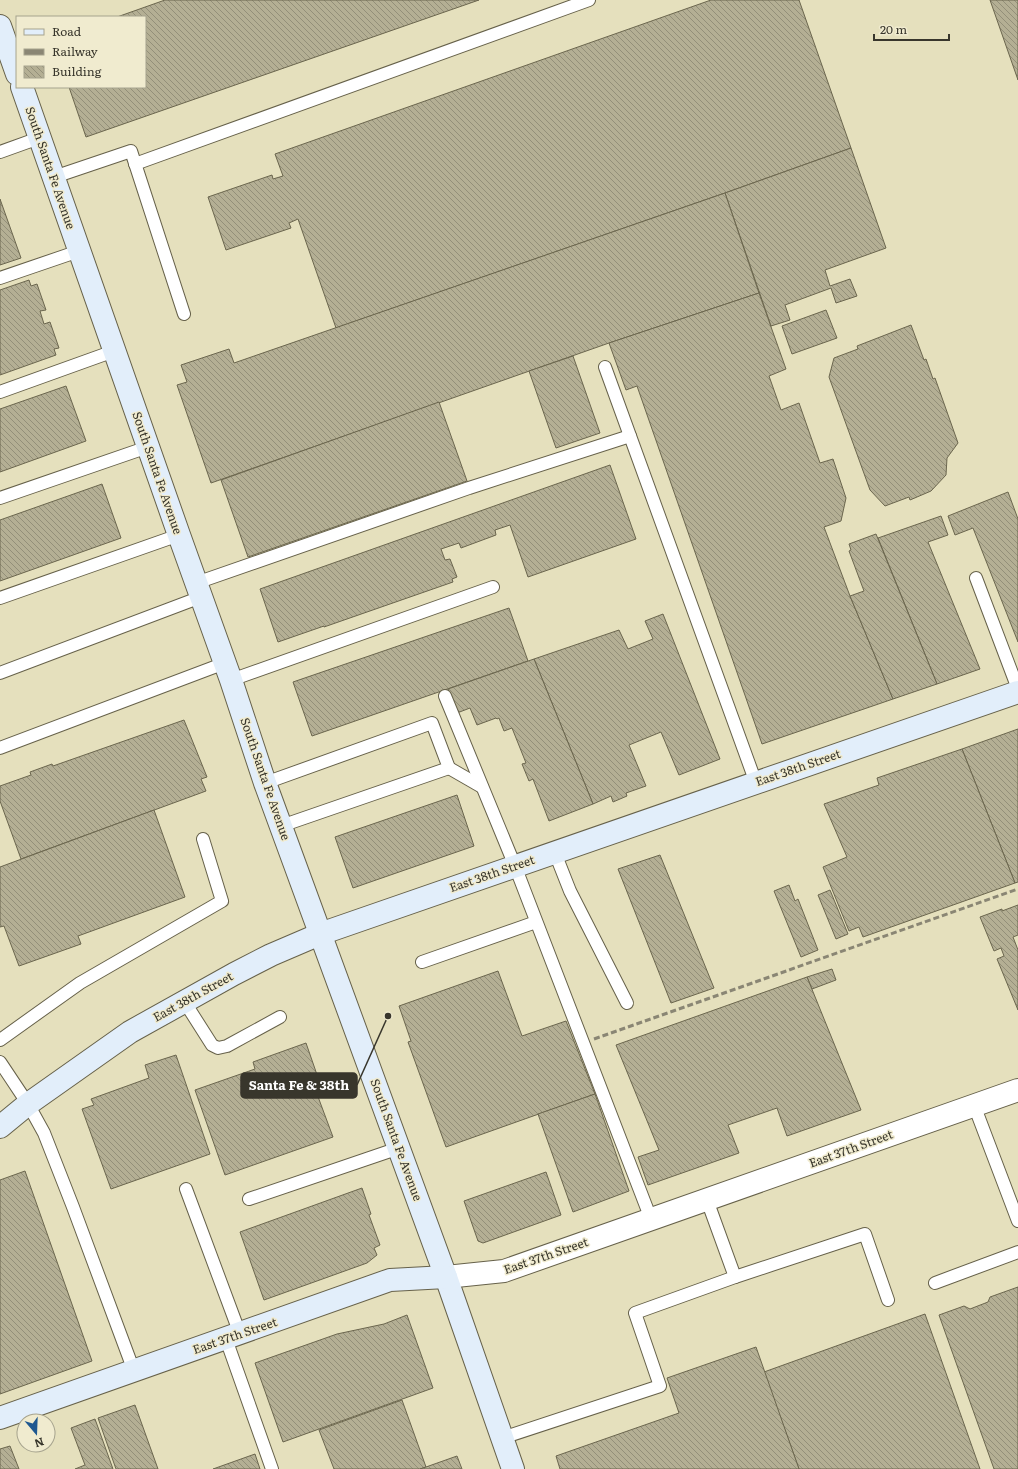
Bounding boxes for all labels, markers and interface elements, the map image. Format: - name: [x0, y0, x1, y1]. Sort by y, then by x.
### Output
- legend: [16, 16, 146, 88]
- scale bar: [874, 16, 949, 42]
- text: 20 m: [880, 20, 907, 38]
- text: Road: [52, 22, 82, 40]
- text: Railway: [52, 42, 98, 60]
- text: Building: [52, 62, 102, 80]
- street label: South Santa Fe Avenue: [21, 104, 80, 232]
- street label: South Santa Fe Avenue: [128, 409, 187, 537]
- street label: South Santa Fe Avenue: [236, 715, 295, 843]
- street label: East 38th Street: [753, 744, 843, 790]
- street label: East 38th Street: [447, 850, 537, 896]
- street label: East 38th Street: [149, 967, 236, 1026]
- callout: Santa Fe & 38th: [241, 1073, 357, 1098]
- text: Santa Fe & 38th: [249, 1075, 349, 1094]
- street label: South Santa Fe Avenue: [366, 1076, 427, 1203]
- street label: East 37th Street: [806, 1124, 895, 1172]
- street label: East 37th Street: [501, 1232, 590, 1278]
- street label: East 37th Street: [190, 1312, 279, 1358]
- north arrow: [16, 1413, 56, 1453]
- text: N: [33, 1434, 47, 1452]

